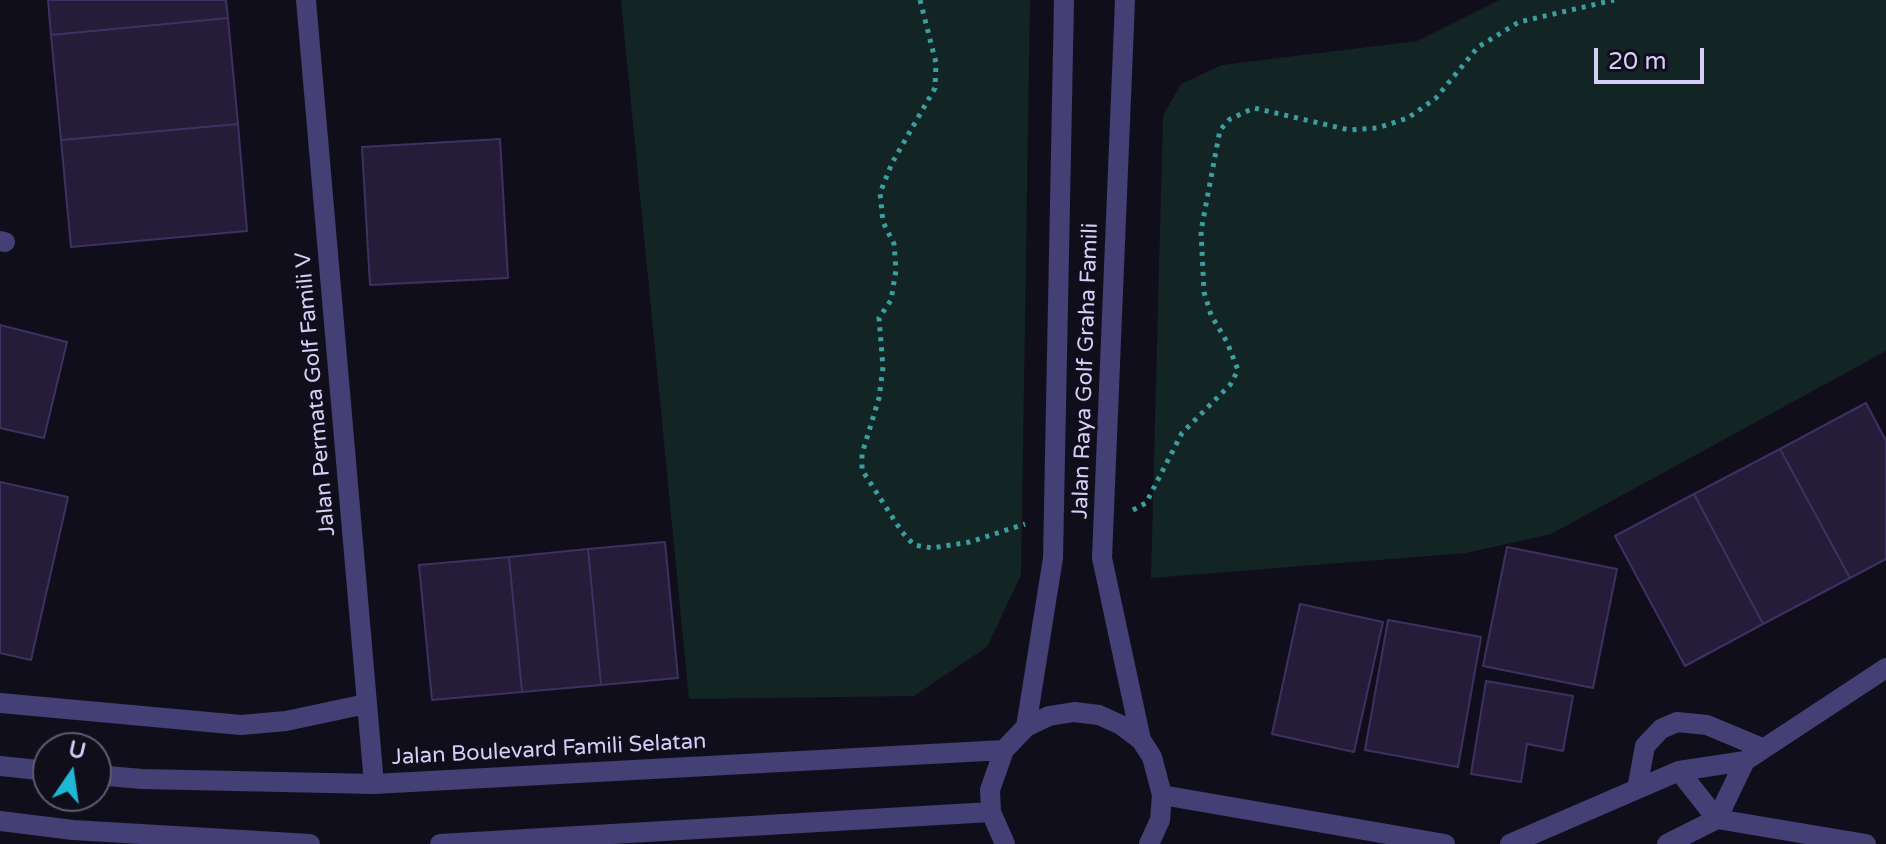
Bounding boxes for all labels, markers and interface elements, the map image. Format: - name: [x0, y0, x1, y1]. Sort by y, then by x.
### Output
- scale bar: [1598, 32, 1708, 82]
- text: 20 m: [1608, 47, 1666, 76]
- street label: Jalan Raya Golf Graha Famili: [1068, 222, 1104, 520]
- street label: Jalan Permata Golf Famili V: [290, 251, 342, 537]
- street label: Jalan Boulevard Famili Selatan: [391, 729, 707, 771]
- north arrow: [32, 732, 112, 812]
- text: U: [66, 736, 88, 765]

